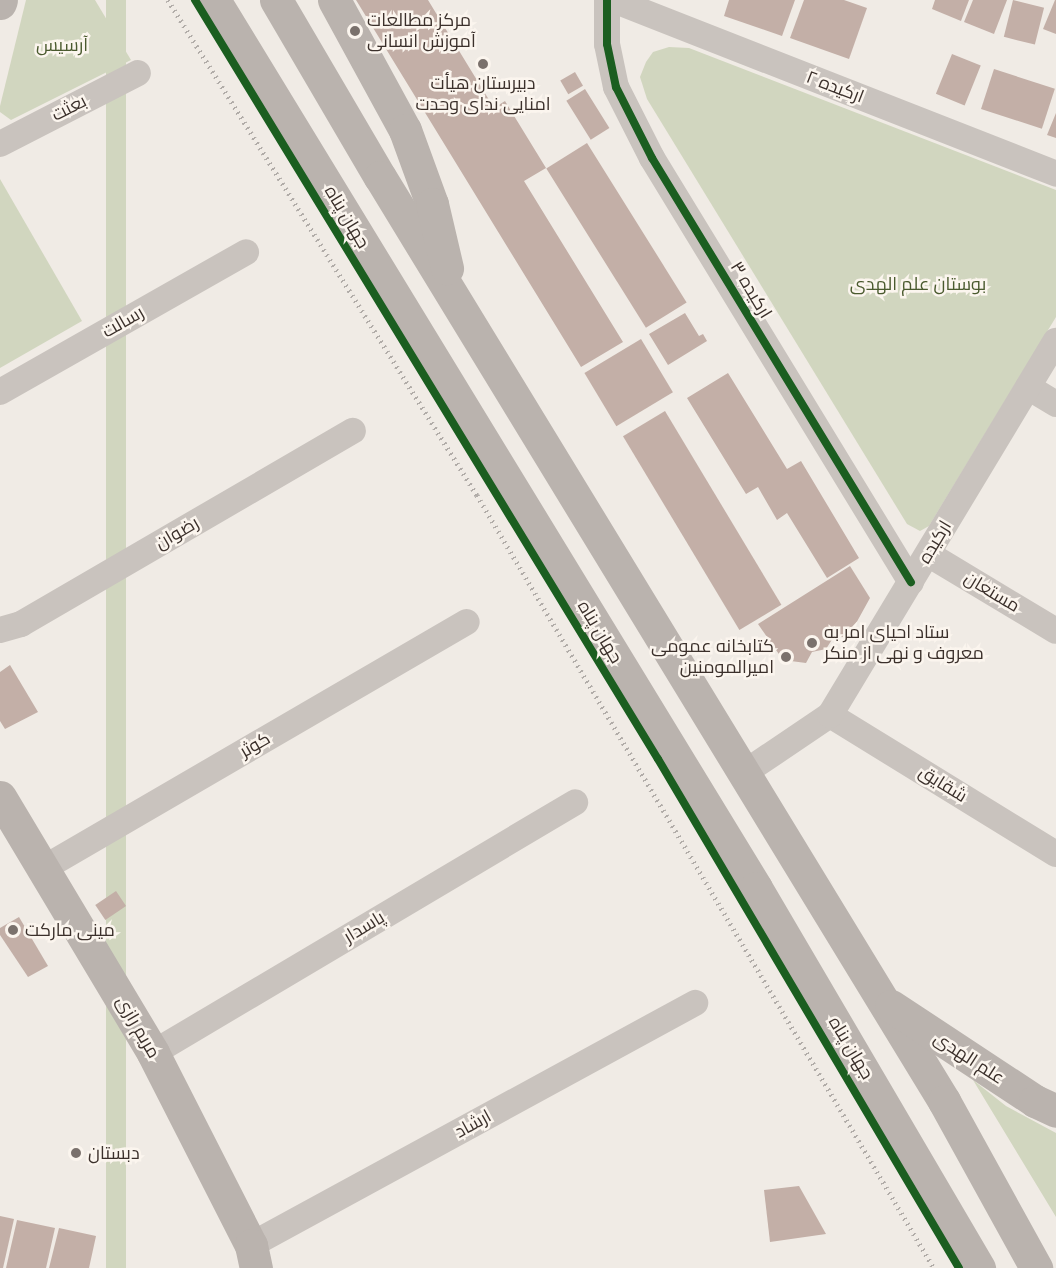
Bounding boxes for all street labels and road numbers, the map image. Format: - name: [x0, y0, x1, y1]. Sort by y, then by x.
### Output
- street label: ارکیده ۲: [803, 66, 867, 108]
- street label: بعثت: [48, 90, 90, 126]
- street label: جهان پناه: [320, 182, 374, 252]
- street label: ارکیده ۳: [726, 258, 776, 322]
- street label: رسالت: [98, 302, 148, 342]
- street label: رضوان: [151, 512, 203, 554]
- street label: ارکیده: [914, 517, 956, 567]
- street label: مستعان: [960, 567, 1024, 617]
- street label: جهان پناه: [573, 597, 627, 667]
- street label: کوثر: [236, 728, 274, 762]
- street label: شقایق: [915, 761, 971, 807]
- street label: پاسدار: [339, 906, 389, 948]
- street label: مریم رازی: [112, 992, 164, 1062]
- street label: جهان پناه: [824, 1013, 878, 1083]
- street label: علم الهدی: [930, 1027, 1008, 1089]
- street label: ارشاد: [451, 1105, 495, 1143]

